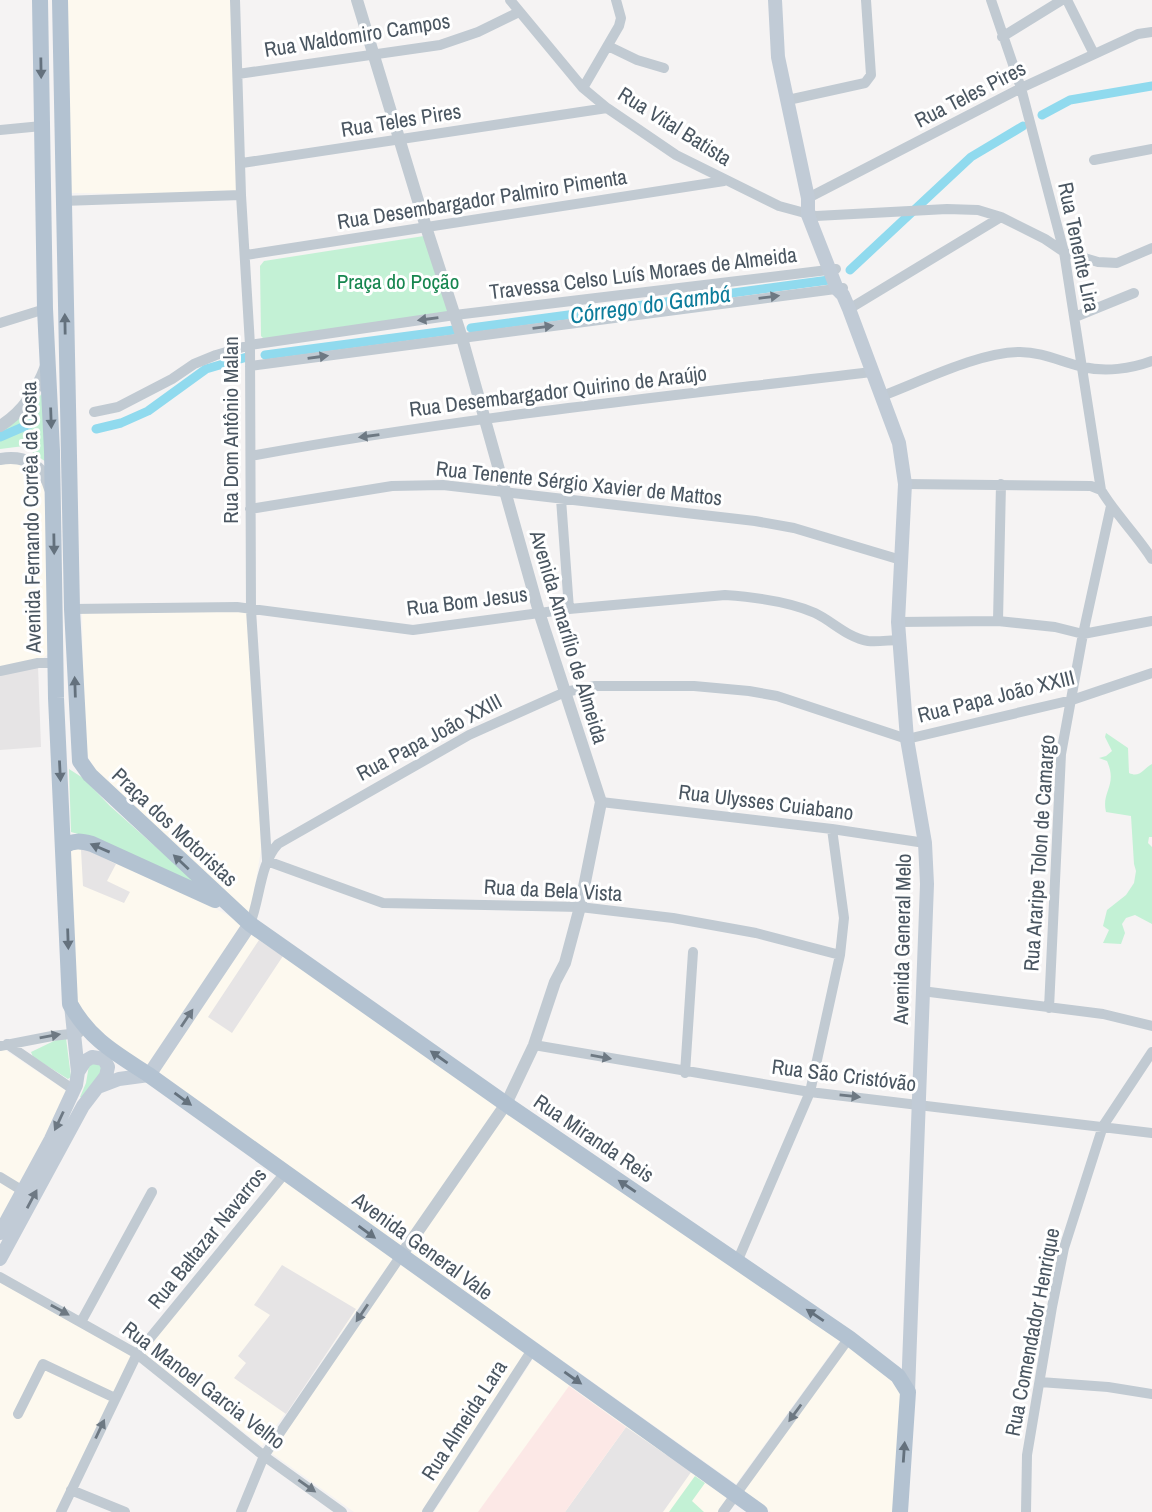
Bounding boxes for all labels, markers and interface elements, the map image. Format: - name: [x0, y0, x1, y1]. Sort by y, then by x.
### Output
- street label: Rua Waldomiro Campos: [262, 6, 452, 64]
- street label: Rua Teles Pires: [909, 54, 1031, 134]
- one-way arrow: [35, 57, 47, 79]
- street label: Rua Vital Batista: [613, 80, 738, 173]
- street label: Rua Teles Pires: [339, 96, 463, 144]
- street label: Rua Desembargador Palmiro Pimenta: [335, 162, 629, 236]
- street label: Rua Tenente Lira: [1051, 180, 1107, 315]
- street label: Travessa Celso Luís Moraes de Almeida: [488, 240, 799, 306]
- park label: Praça do Poção: [337, 267, 459, 296]
- water label: Córrego do Gambá: [568, 277, 732, 331]
- one-way arrow: [758, 292, 780, 303]
- one-way arrow: [59, 313, 71, 335]
- one-way arrow: [417, 314, 439, 325]
- one-way arrow: [532, 321, 554, 332]
- street label: Rua Dom Antônio Malan: [216, 336, 245, 524]
- one-way arrow: [307, 352, 329, 363]
- street label: Rua Desembargador Quirino de Araújo: [408, 358, 708, 424]
- street label: Avenida Fernando Corrêa da Costa: [14, 381, 48, 654]
- one-way arrow: [45, 407, 56, 429]
- one-way arrow: [358, 430, 380, 441]
- street label: Rua Tenente Sérgio Xavier de Mattos: [434, 454, 724, 512]
- street label: Avenida Amarílio de Almeida: [522, 526, 615, 748]
- one-way arrow: [48, 533, 60, 555]
- street label: Rua Bom Jesus: [405, 579, 529, 623]
- street label: Rua Papa João XXIII: [914, 662, 1078, 730]
- one-way arrow: [69, 676, 81, 698]
- street label: Rua Papa João XXIII: [351, 686, 507, 788]
- street label: Rua Araripe Tolon de Camargo: [1016, 734, 1062, 972]
- one-way arrow: [55, 760, 66, 782]
- street label: Praça dos Motoristas: [106, 761, 244, 893]
- street label: Rua Ulysses Cuiabano: [677, 777, 855, 827]
- one-way arrow: [89, 842, 110, 853]
- street label: Avenida General Melo: [886, 853, 918, 1026]
- one-way arrow: [173, 854, 190, 870]
- street label: Rua da Bela Vista: [483, 872, 623, 908]
- one-way arrow: [62, 928, 73, 950]
- one-way arrow: [180, 1009, 193, 1028]
- one-way arrow: [39, 1030, 61, 1041]
- one-way arrow: [430, 1050, 448, 1064]
- one-way arrow: [590, 1052, 612, 1063]
- street label: Rua São Cristóvão: [770, 1052, 918, 1098]
- street label: Rua Miranda Reis: [528, 1087, 660, 1189]
- one-way arrow: [839, 1091, 861, 1102]
- one-way arrow: [174, 1092, 192, 1106]
- one-way arrow: [53, 1111, 65, 1131]
- street label: Rua Baltazar Navarros: [141, 1161, 273, 1315]
- one-way arrow: [617, 1180, 636, 1193]
- street label: Avenida General Vale: [346, 1185, 499, 1307]
- one-way arrow: [27, 1189, 38, 1209]
- one-way arrow: [358, 1225, 376, 1239]
- street label: Rua Comendador Henrique: [998, 1225, 1066, 1439]
- one-way arrow: [50, 1304, 69, 1316]
- one-way arrow: [355, 1304, 369, 1322]
- one-way arrow: [805, 1308, 824, 1321]
- street label: Rua Manoel Garcia Velho: [117, 1314, 291, 1456]
- street label: Rua Almeida Lara: [414, 1354, 514, 1486]
- one-way arrow: [564, 1371, 582, 1385]
- one-way arrow: [788, 1404, 802, 1422]
- one-way arrow: [95, 1418, 106, 1439]
- one-way arrow: [899, 1441, 910, 1463]
- one-way arrow: [297, 1479, 315, 1494]

